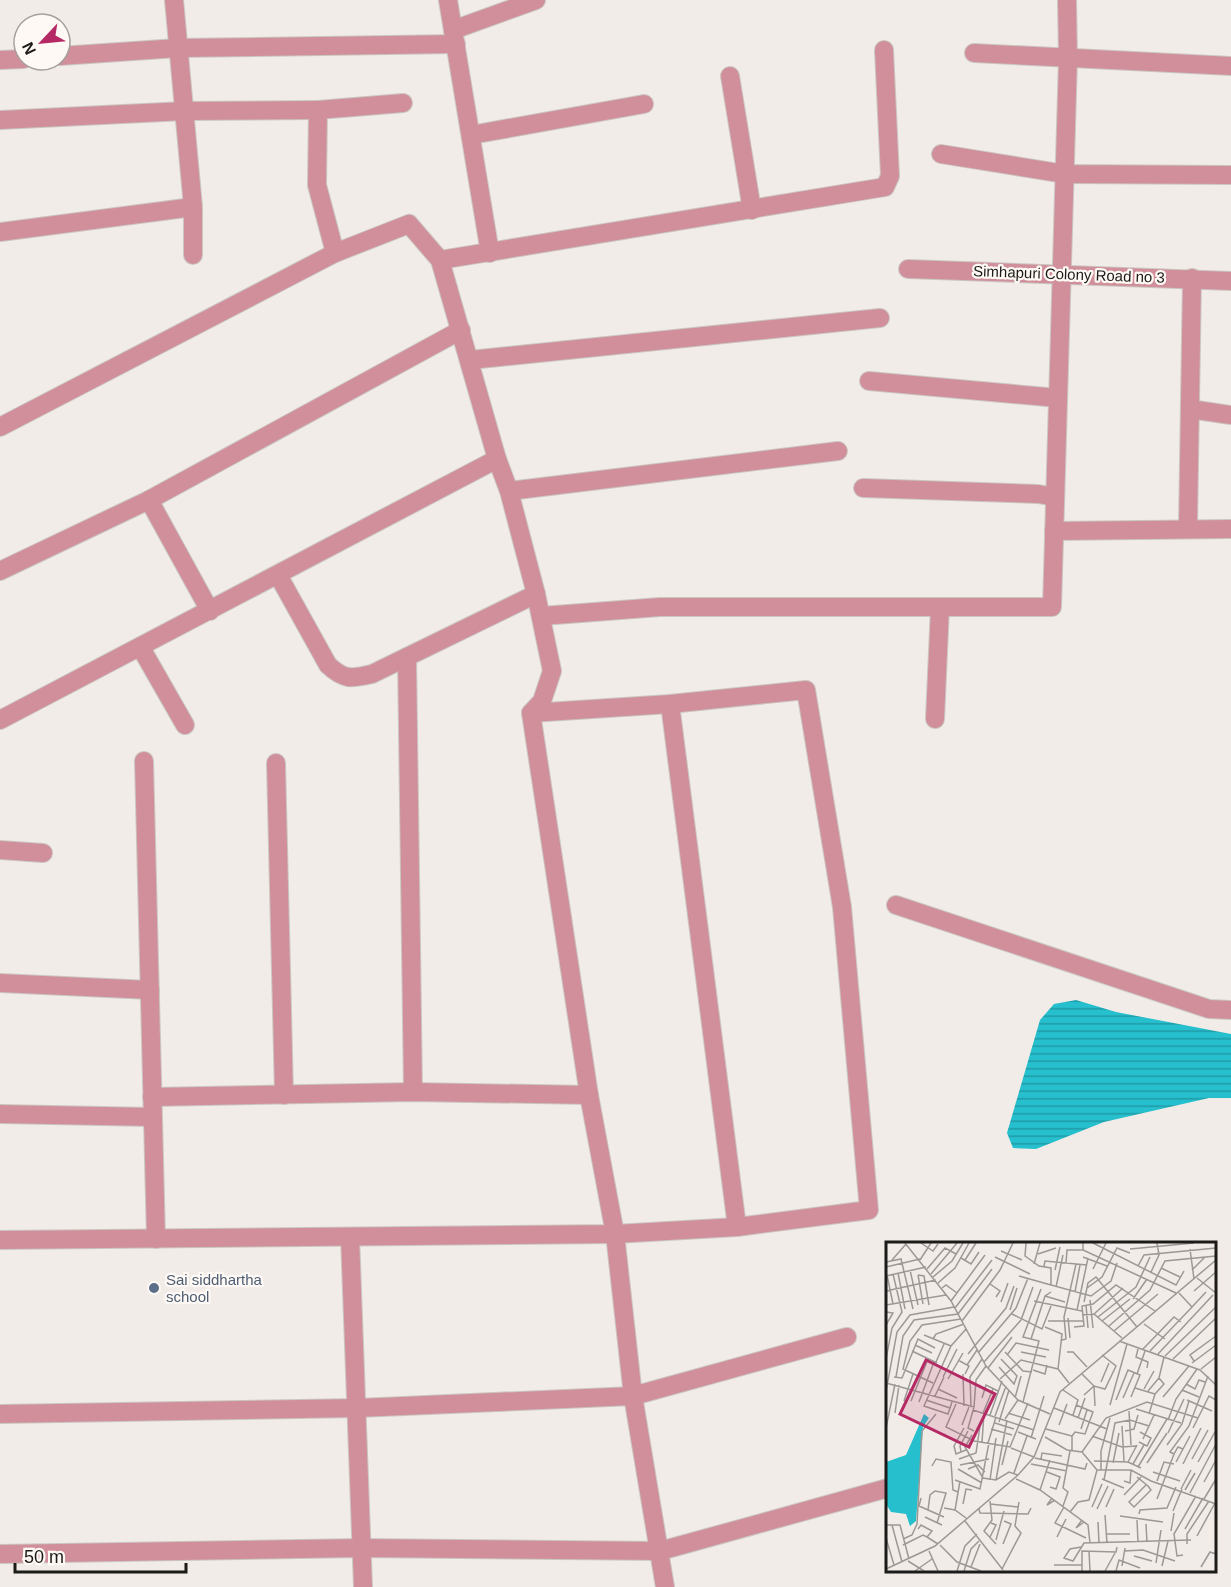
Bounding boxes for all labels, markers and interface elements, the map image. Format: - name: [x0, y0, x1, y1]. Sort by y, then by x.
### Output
- north arrow: [12, 12, 72, 72]
- text: N: [19, 39, 39, 57]
- street label: Simhapuri Colony Road no 3: [973, 262, 1165, 286]
- inset map: [886, 1242, 1216, 1572]
- place label: Sai siddhartha school: [166, 1271, 263, 1305]
- marker: Sai siddhartha school: [147, 1281, 161, 1295]
- scale bar: [15, 1536, 186, 1574]
- text: 50 m: [24, 1547, 64, 1567]

